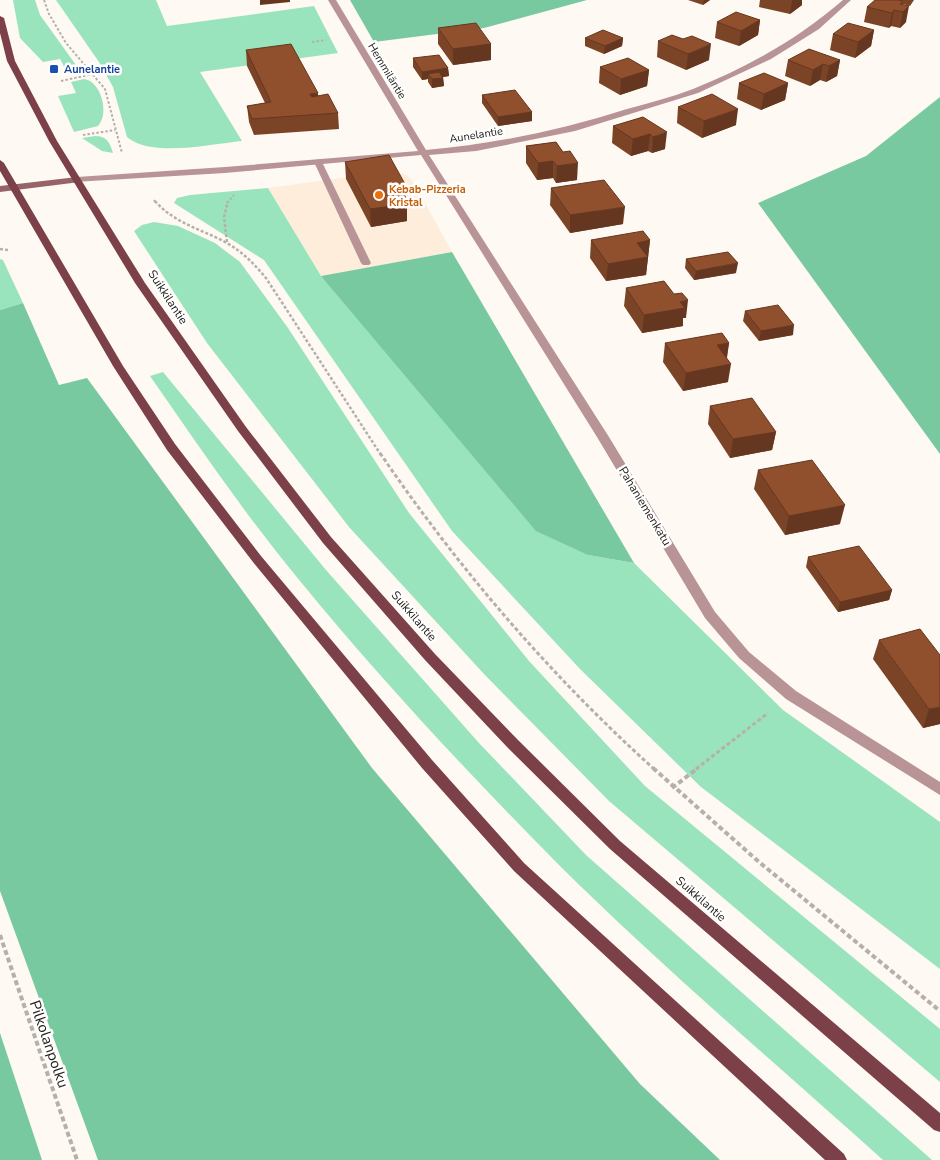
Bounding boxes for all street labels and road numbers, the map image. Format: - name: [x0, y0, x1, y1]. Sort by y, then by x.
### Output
- street label: Hemmiläntie: [364, 40, 410, 102]
- street label: Aunelantie: [448, 123, 504, 147]
- street label: Suikkilantie: [144, 267, 192, 327]
- street label: Pahaniemenkatu: [615, 464, 675, 548]
- street label: Suikkilantie: [388, 587, 440, 645]
- street label: Suikkilantie: [672, 873, 730, 925]
- street label: Pilkolanpolku: [25, 998, 73, 1090]

